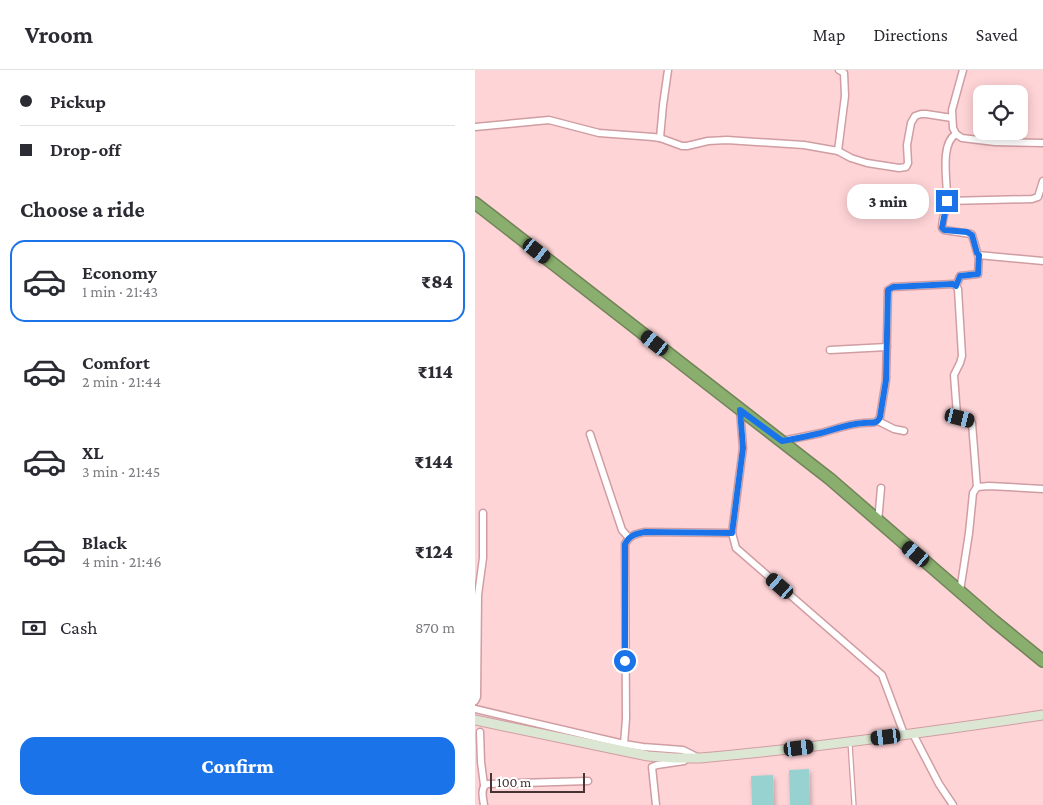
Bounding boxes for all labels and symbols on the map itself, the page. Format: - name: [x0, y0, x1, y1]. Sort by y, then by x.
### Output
- callout: 3 min: [847, 184, 929, 218]
- route end: [936, 190, 958, 212]
- car: [520, 236, 553, 266]
- car: [638, 328, 671, 358]
- car: [943, 407, 976, 429]
- car: [899, 539, 932, 569]
- car: [763, 570, 796, 602]
- route start: [614, 650, 636, 672]
- car: [870, 728, 901, 746]
- car: [783, 739, 814, 757]
- scale bar: [490, 770, 585, 793]

